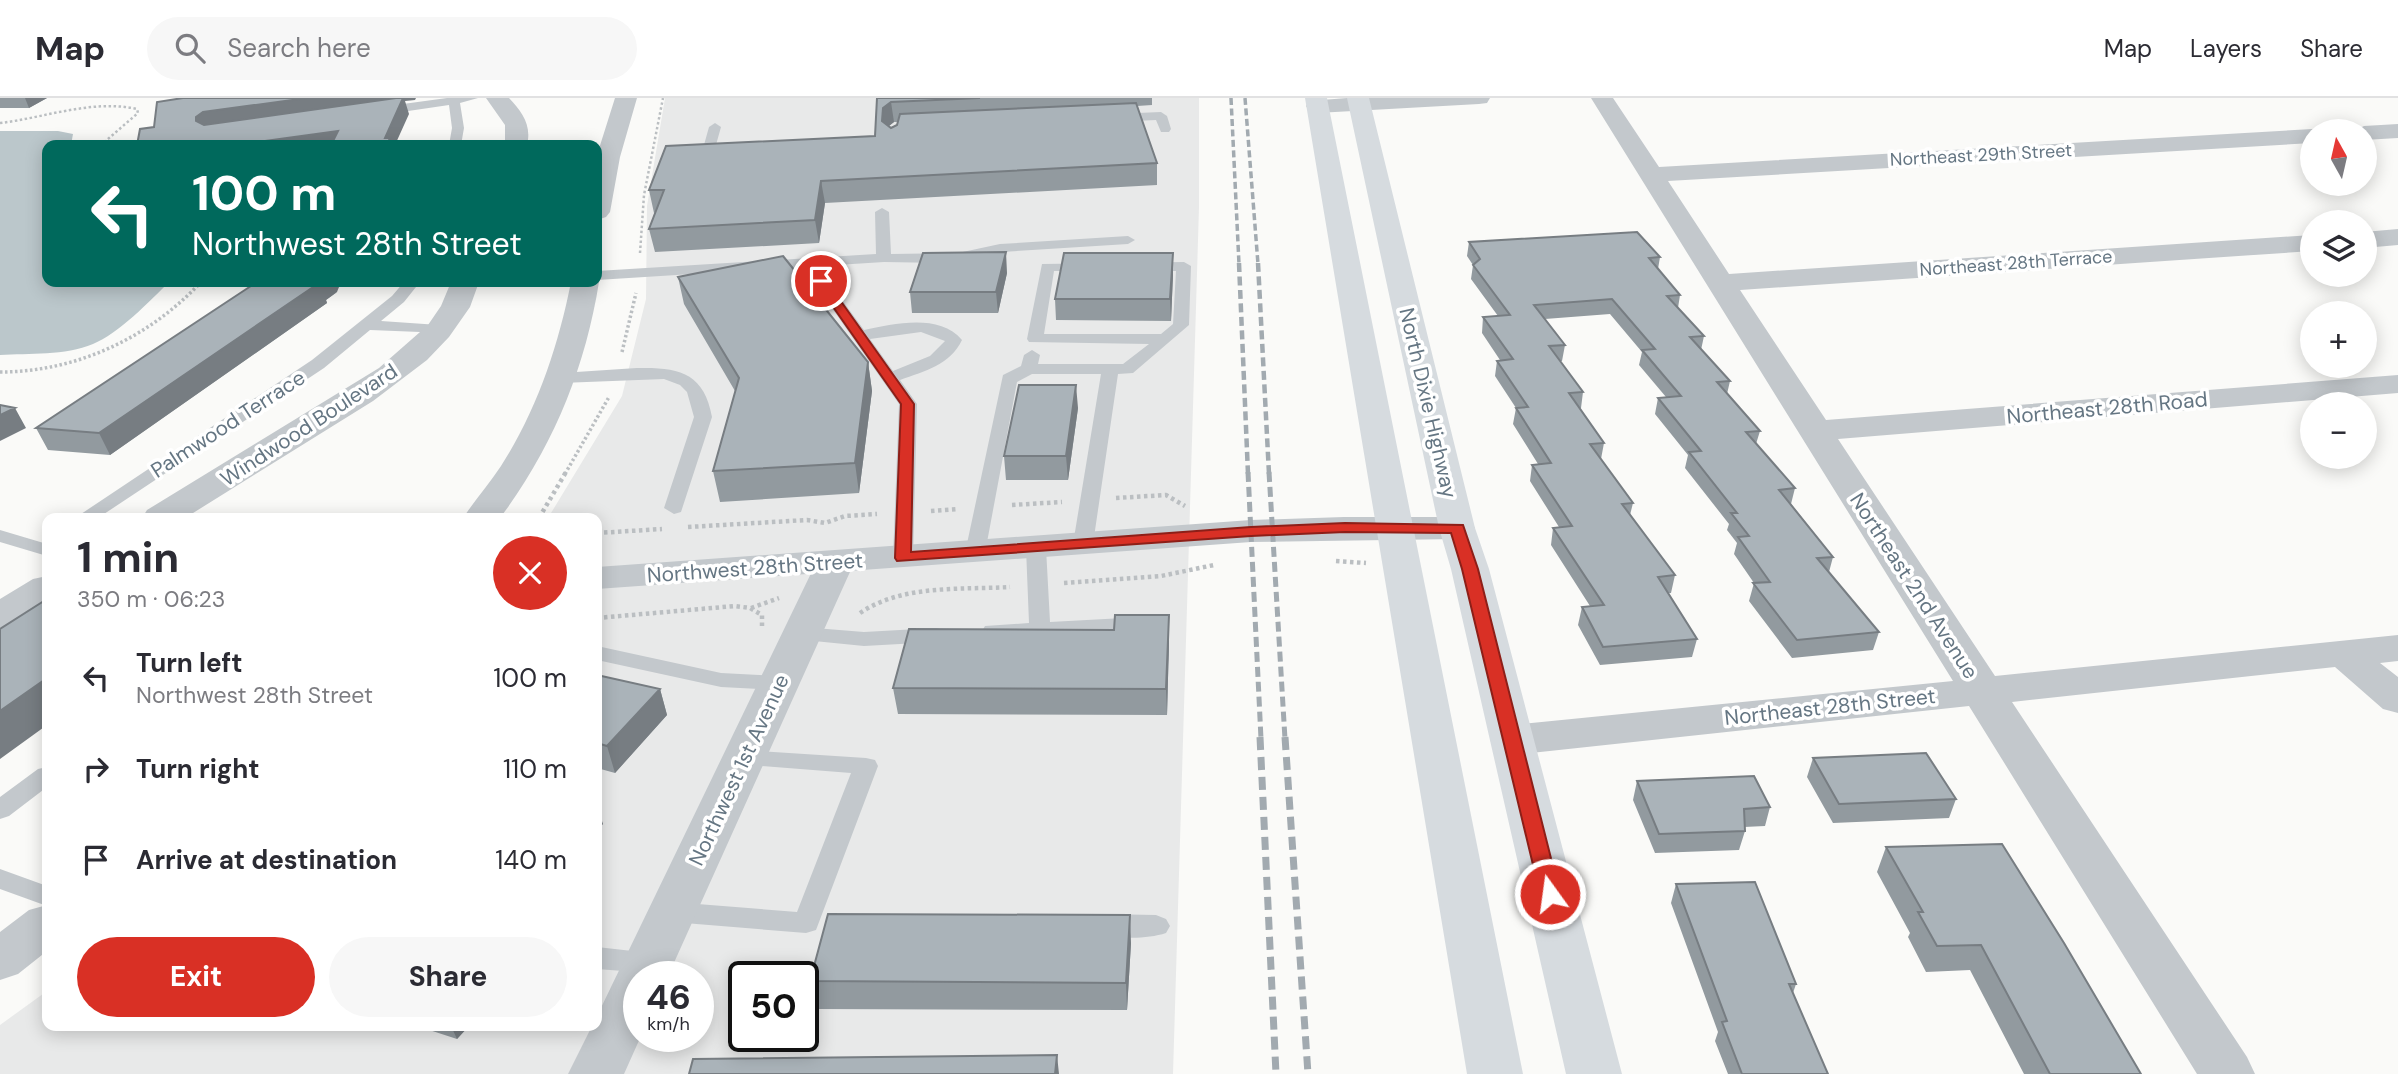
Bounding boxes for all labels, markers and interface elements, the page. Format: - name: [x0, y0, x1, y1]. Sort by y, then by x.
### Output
- search box: [147, 17, 637, 80]
- text: Map: [35, 27, 105, 70]
- icon: search: [171, 29, 209, 67]
- text: Search here: [227, 31, 371, 65]
- text: Map: [2104, 33, 2152, 64]
- text: Layers: [2190, 33, 2262, 64]
- text: Share: [2300, 33, 2363, 64]
- north arrow: [2300, 119, 2376, 196]
- map controls: [2300, 119, 2377, 469]
- street label: Northeast 29th Street: [1889, 138, 2073, 172]
- text: 100 m: [192, 161, 336, 225]
- icon: left: [77, 168, 168, 259]
- button: layers: [2300, 210, 2377, 287]
- text: Northwest 28th Street: [192, 223, 522, 265]
- street label: Northeast 28th Terrace: [1919, 244, 2113, 282]
- pin: [791, 251, 851, 311]
- icon: arrive: [802, 262, 840, 300]
- button: +: [2300, 301, 2377, 378]
- street label: North Dixie Highway: [1392, 305, 1464, 501]
- street label: Windwood Boulevard: [215, 357, 403, 493]
- street label: Palmwood Terrace: [146, 364, 311, 484]
- street label: Northeast 28th Road: [2005, 385, 2209, 431]
- button: −: [2300, 392, 2377, 469]
- street label: Northeast 2nd Avenue: [1843, 488, 1985, 684]
- text: 1 min: [77, 530, 179, 585]
- button: close: [493, 536, 567, 610]
- street label: Northwest 28th Street: [646, 546, 864, 590]
- text: 350 m · 06:23: [77, 584, 225, 614]
- text: Turn left: [136, 646, 243, 680]
- icon: left: [77, 659, 115, 697]
- text: 100 m: [493, 661, 567, 695]
- street label: Northwest 1st Avenue: [682, 670, 796, 870]
- text: Northwest 28th Street: [136, 680, 373, 710]
- street label: Northeast 28th Street: [1723, 682, 1937, 732]
- icon: right: [77, 750, 115, 788]
- text: Turn right: [136, 752, 260, 786]
- text: 110 m: [503, 752, 567, 786]
- icon: arrive: [77, 841, 115, 879]
- text: Arrive at destination: [136, 843, 397, 877]
- text: 140 m: [495, 843, 567, 877]
- position arrow: [1513, 857, 1587, 931]
- button: Exit: [77, 937, 315, 1017]
- button: Share: [329, 937, 567, 1017]
- speed limit sign: 50: [728, 961, 819, 1052]
- text: 46: [646, 974, 691, 1020]
- text: km/h: [647, 1012, 690, 1036]

